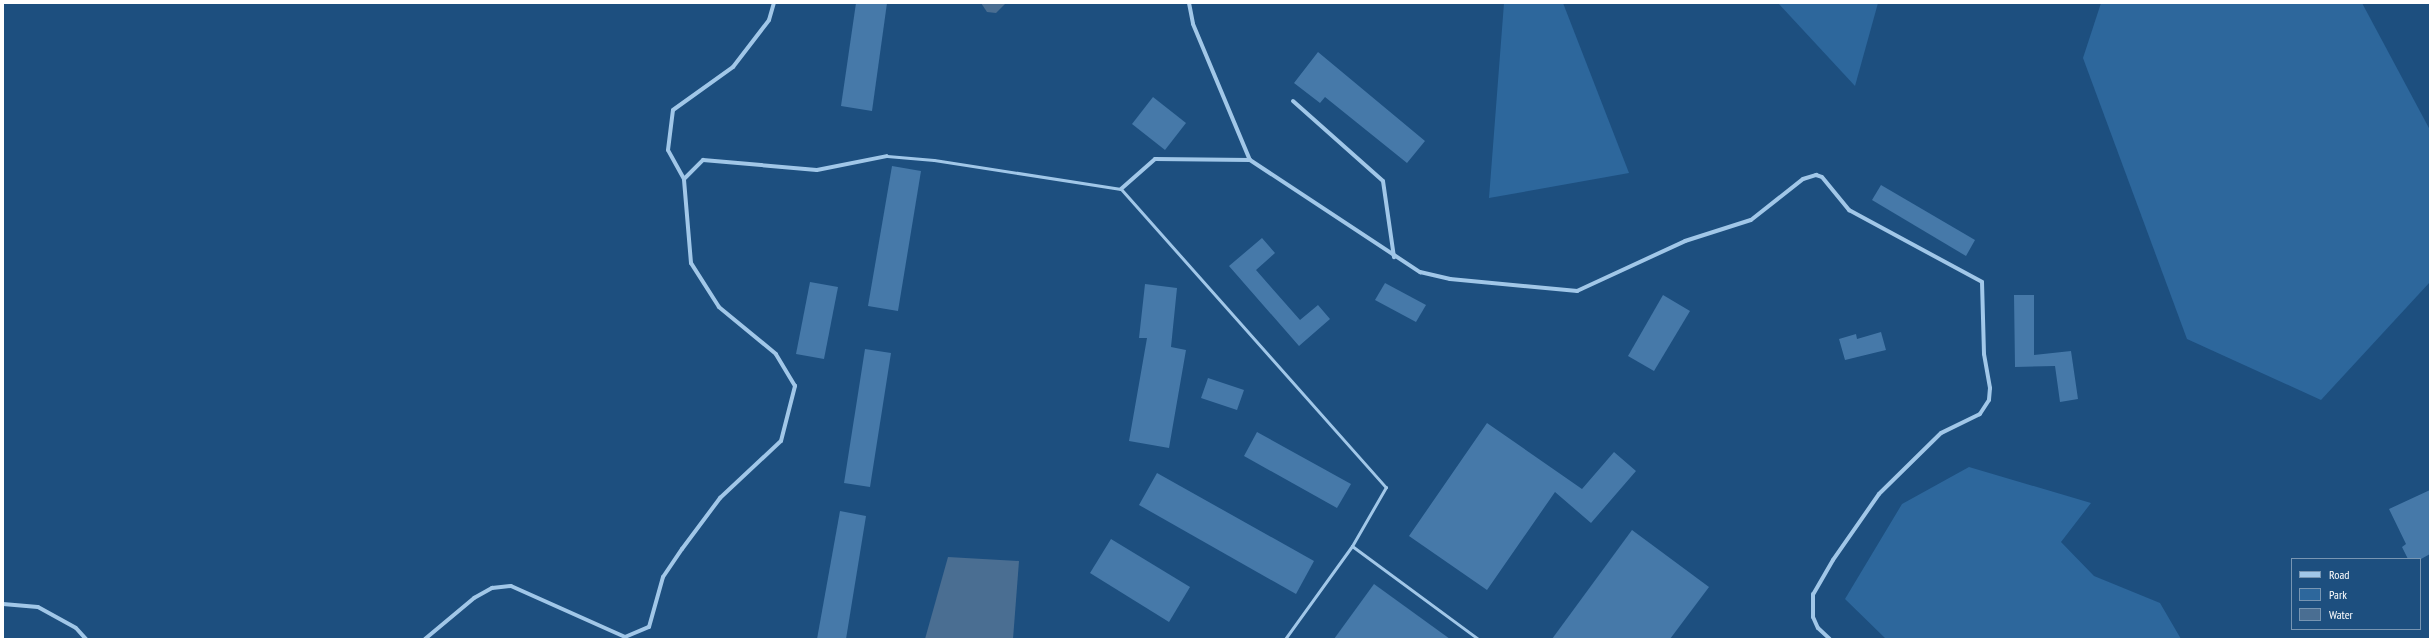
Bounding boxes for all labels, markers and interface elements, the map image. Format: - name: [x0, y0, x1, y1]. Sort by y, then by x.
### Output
- legend: [2291, 558, 2421, 630]
- text: Road: [2329, 567, 2349, 582]
- text: Park: [2329, 587, 2347, 602]
- text: Water: [2329, 607, 2353, 622]

